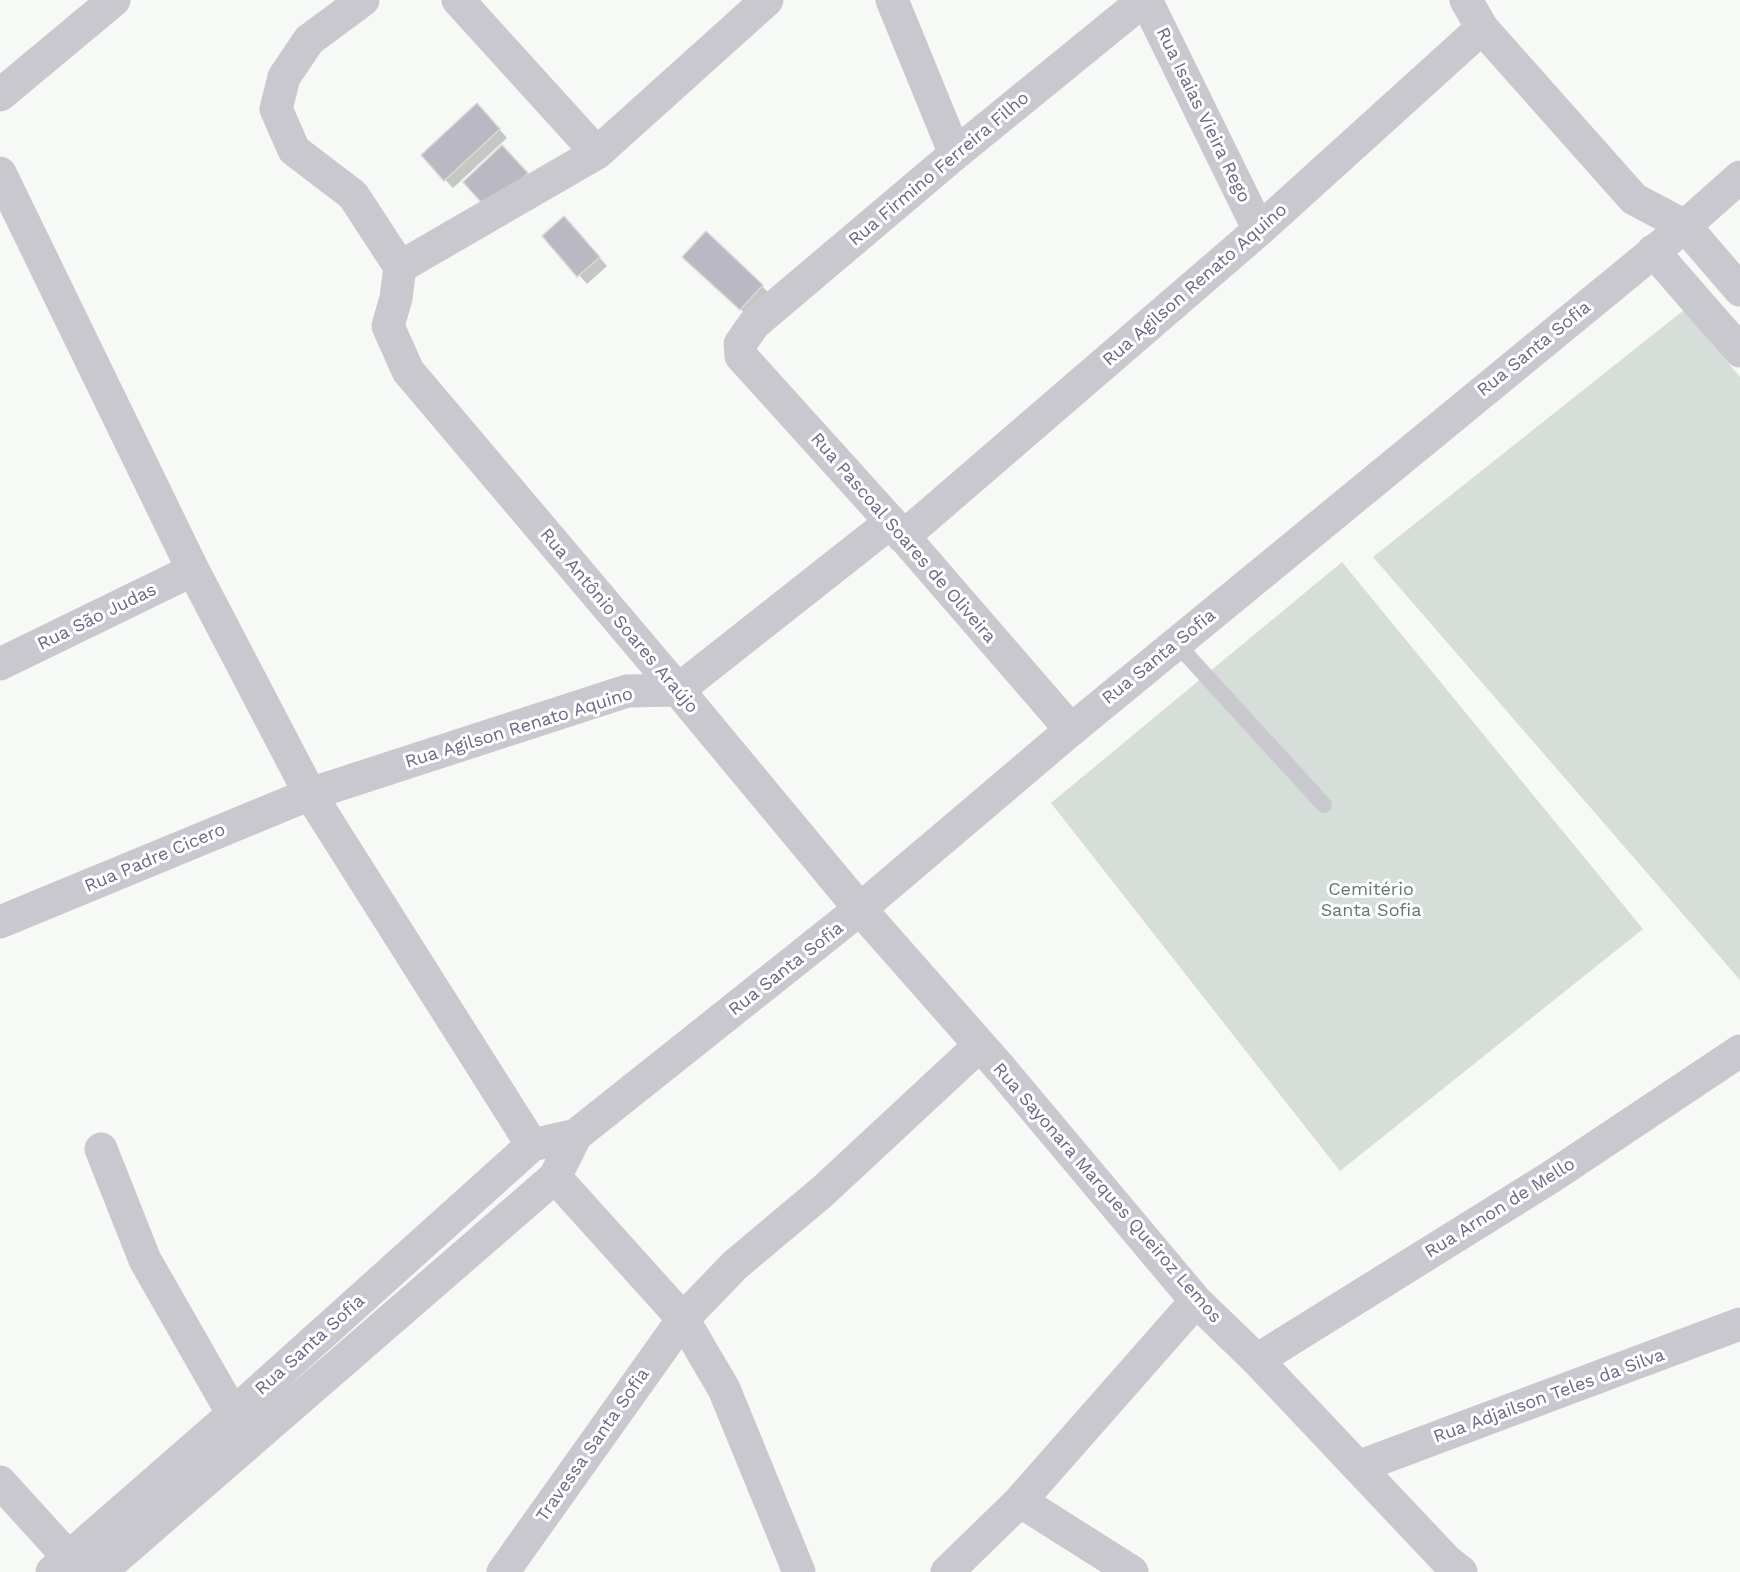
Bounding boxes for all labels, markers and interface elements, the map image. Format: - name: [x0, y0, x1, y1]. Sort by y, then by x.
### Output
- street label: Rua Isaias Vieira Rego: [1151, 24, 1255, 206]
- street label: Rua Firmino Ferreira Filho: [844, 87, 1034, 251]
- street label: Rua Agilson Renato Aquino: [1099, 199, 1291, 371]
- street label: Rua Santa Sofia: [1473, 297, 1595, 401]
- street label: Rua Pascoal Soares de Oliveira: [806, 428, 1000, 648]
- street label: Rua Antônio Soares Araújo: [535, 524, 703, 718]
- street label: Rua São Judas: [34, 579, 160, 655]
- street label: Rua Santa Sofia: [1098, 605, 1220, 709]
- street label: Rua Agilson Renato Aquino: [403, 683, 635, 773]
- street label: Rua Padre Cicero: [81, 819, 229, 897]
- park label: Cemitério Santa Sofia: [1321, 879, 1421, 922]
- street label: Rua Santa Sofia: [724, 917, 848, 1021]
- street label: Rua Sayonara Marques Queiroz Lemos: [988, 1059, 1226, 1327]
- street label: Rua Arnon de Mello: [1421, 1153, 1579, 1263]
- street label: Rua Santa Sofia: [251, 1290, 369, 1400]
- street label: Rua Adjailson Teles da Silva: [1431, 1344, 1667, 1448]
- street label: Travessa Santa Sofia: [532, 1364, 654, 1526]

